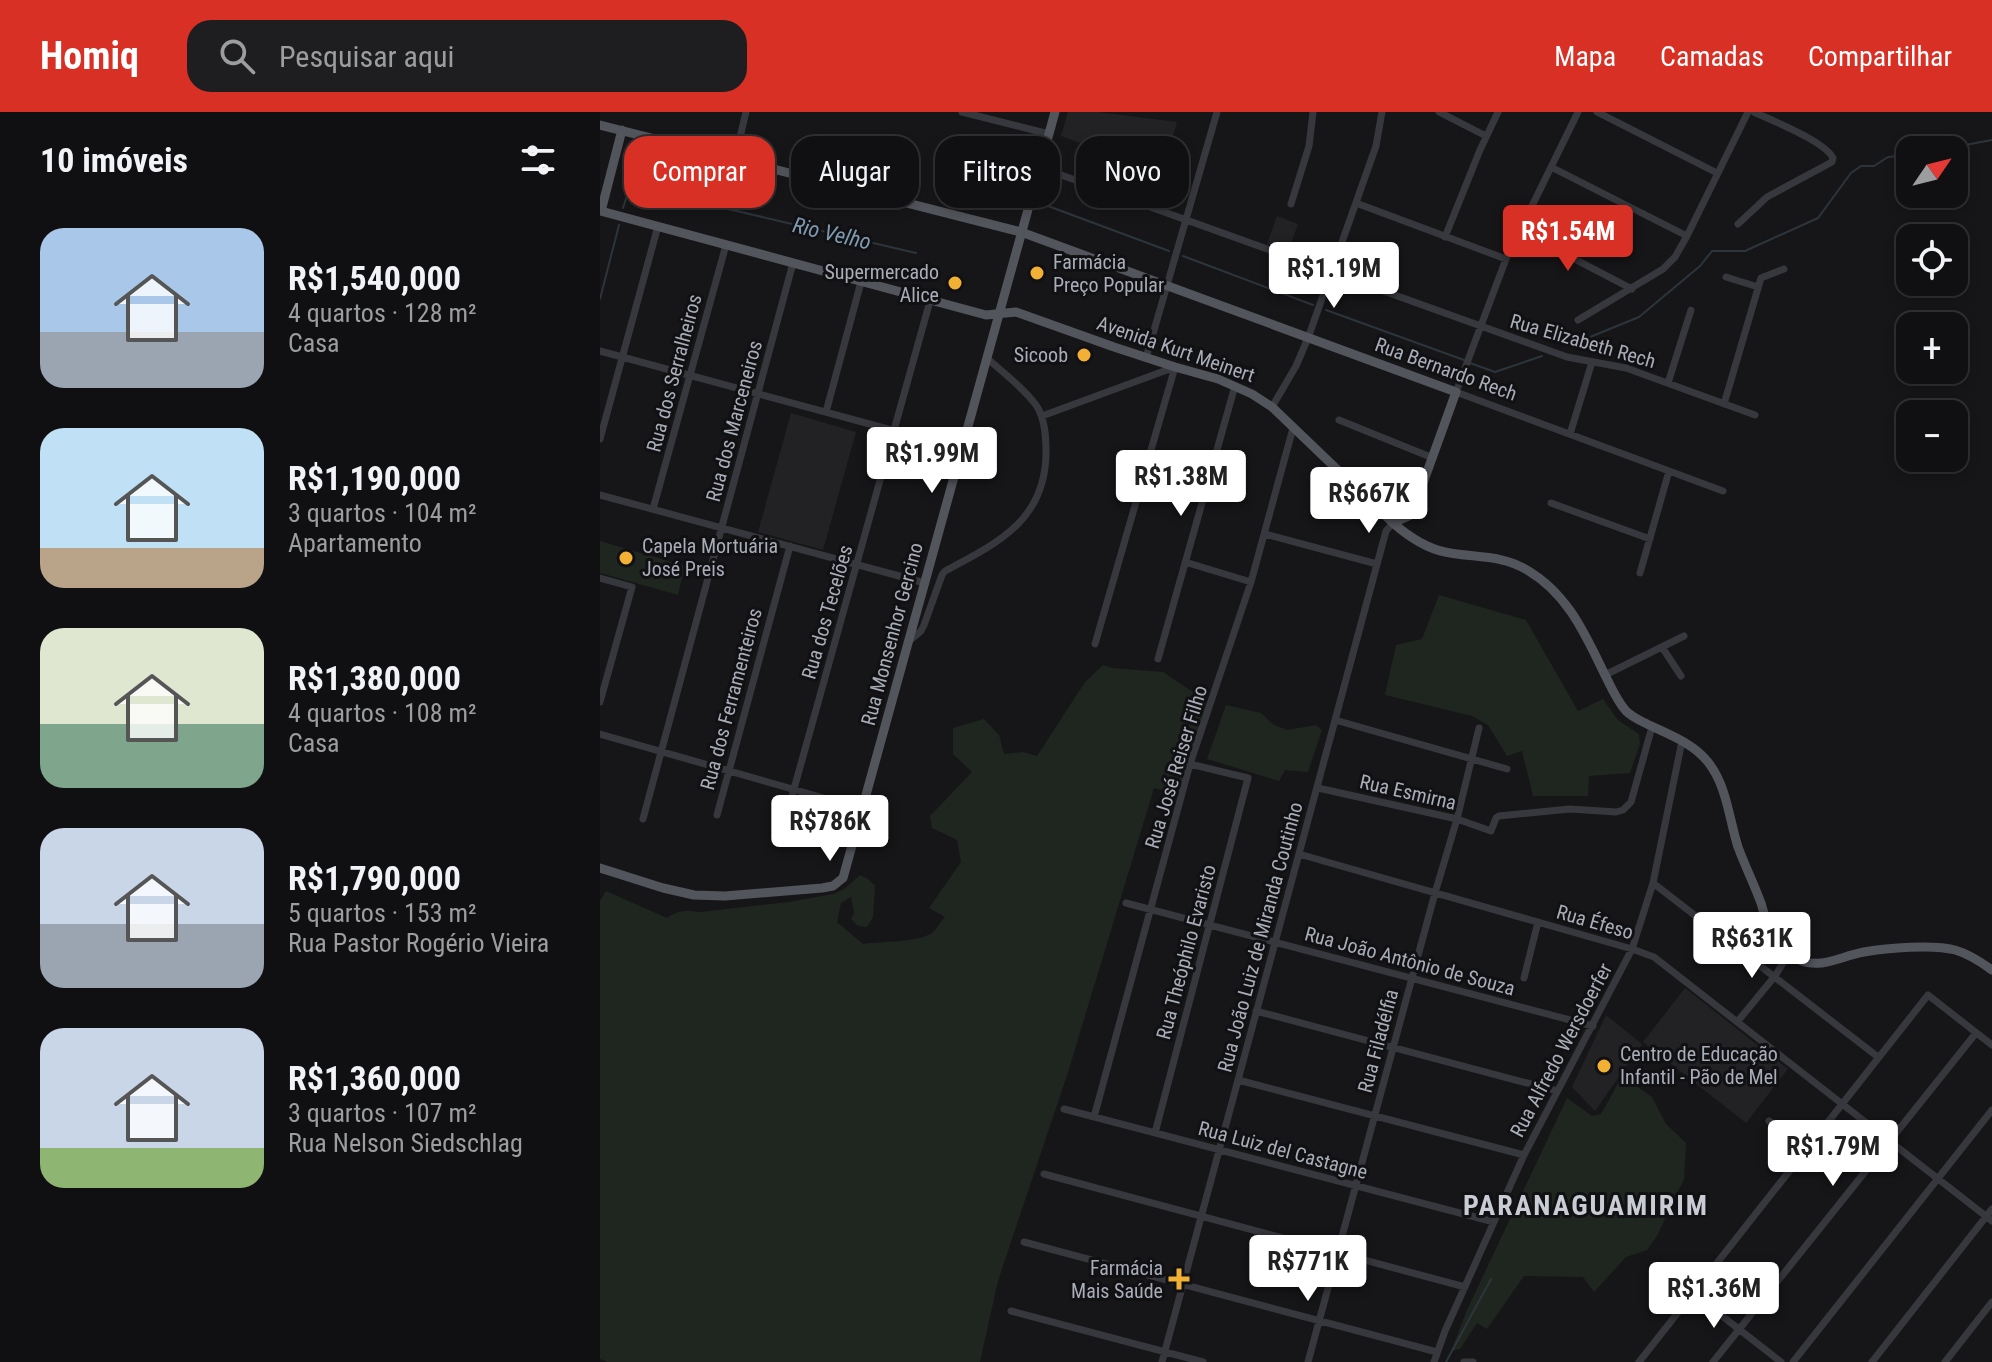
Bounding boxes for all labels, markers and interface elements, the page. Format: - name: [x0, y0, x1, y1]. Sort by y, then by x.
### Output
- search box: [187, 20, 747, 92]
- text: Homiq: [40, 34, 139, 78]
- icon: search: [215, 34, 259, 78]
- text: Pesquisar aqui: [279, 39, 454, 74]
- text: Mapa: [1554, 40, 1616, 73]
- text: Camadas: [1660, 40, 1764, 73]
- text: Compartilhar: [1808, 40, 1952, 73]
- chip: Comprar: [624, 136, 775, 208]
- chip: Alugar: [791, 136, 919, 208]
- chip: Filtros: [935, 136, 1060, 208]
- chip: Novo: [1076, 136, 1189, 208]
- north arrow: [1896, 136, 1968, 208]
- map controls: [1896, 136, 1968, 472]
- icon: filters: [516, 138, 560, 182]
- text: 10 imóveis: [40, 140, 188, 180]
- pin: R$1.54M: [1494, 205, 1642, 273]
- water label: Rio Velho: [790, 212, 873, 255]
- text: R$1.54M: [1521, 216, 1615, 246]
- button: locate: [1896, 224, 1968, 296]
- pin: R$1.19M: [1260, 242, 1408, 310]
- place label: Farmácia Preço Popular: [1053, 250, 1164, 297]
- text: R$1.19M: [1287, 253, 1381, 283]
- text: R$1,540,000: [288, 258, 461, 298]
- icon: home: [104, 260, 200, 356]
- place label: Supermercado Alice: [825, 260, 939, 307]
- marker: Farmácia Preço Popular: [1028, 264, 1046, 282]
- marker: Supermercado Alice: [946, 274, 964, 292]
- street label: Rua dos Serralheiros: [641, 291, 707, 455]
- text: 4 quartos · 128 m²: [288, 298, 477, 328]
- street label: Rua Elizabeth Rech: [1507, 309, 1659, 373]
- street label: Avenida Kurt Meinert: [1094, 311, 1258, 387]
- button: +: [1896, 312, 1968, 384]
- text: Casa: [288, 328, 340, 358]
- street label: Rua Bernardo Rech: [1372, 332, 1520, 406]
- street label: Rua dos Marceneiros: [701, 338, 767, 504]
- place label: Sicoob: [1014, 343, 1068, 367]
- marker: Sicoob: [1075, 346, 1093, 364]
- button: −: [1896, 400, 1968, 472]
- pin: R$1.99M: [858, 427, 1006, 495]
- text: R$1.99M: [885, 438, 979, 468]
- pin: R$1.38M: [1107, 450, 1255, 518]
- text: R$1,190,000: [288, 458, 461, 498]
- icon: home: [104, 460, 200, 556]
- text: R$1.38M: [1134, 461, 1228, 491]
- pin: R$667K: [1304, 467, 1434, 535]
- text: R$667K: [1328, 478, 1410, 508]
- text: 3 quartos · 104 m²: [288, 498, 477, 528]
- text: Apartamento: [288, 528, 422, 558]
- place label: Capela Mortuária José Preis: [642, 534, 778, 581]
- street label: Rua Monsenhor Gercino: [856, 540, 928, 728]
- street label: Rua dos Tecelões: [796, 542, 858, 682]
- marker: Capela Mortuária José Preis: [617, 549, 635, 567]
- street label: Rua dos Ferramenteiros: [695, 605, 767, 793]
- text: R$1,380,000: [288, 658, 461, 698]
- icon: home: [104, 660, 200, 756]
- street label: Rua José Reiser Filho: [1140, 682, 1212, 852]
- text: 4 quartos · 108 m²: [288, 698, 477, 728]
- text: Casa: [288, 728, 340, 758]
- street label: Rua Esmirna: [1357, 769, 1459, 815]
- pin: R$786K: [765, 795, 895, 863]
- street label: Rua João Luiz de Miranda Coutinho: [1212, 799, 1308, 1075]
- text: R$786K: [789, 806, 871, 836]
- text: R$1,790,000: [288, 858, 461, 898]
- icon: home: [104, 860, 200, 956]
- street label: Rua Theóphilo Evaristo: [1151, 862, 1221, 1042]
- text: 5 quartos · 153 m²: [288, 898, 477, 928]
- street label: Rua Éfeso: [1554, 900, 1636, 944]
- pin: R$631K: [1687, 912, 1817, 980]
- street label: Rua João Antônio de Souza: [1302, 921, 1518, 1001]
- text: R$631K: [1711, 923, 1793, 953]
- text: Rua Pastor Rogério Vieira: [288, 928, 549, 958]
- street label: Rua Alfredo Wersdoerfer: [1505, 959, 1617, 1141]
- street label: Rua Filadélfia: [1353, 987, 1403, 1095]
- place label: Centro de Educação Infantil - Pão de Mel: [1620, 1042, 1778, 1089]
- marker: Centro de Educação Infantil - Pão de Mel: [1595, 1057, 1613, 1075]
- text: R$1,360,000: [288, 1058, 461, 1098]
- icon: home: [104, 1060, 200, 1156]
- text: 3 quartos · 107 m²: [288, 1098, 477, 1128]
- street label: Rua Luiz del Castagne: [1196, 1116, 1370, 1184]
- pin: R$1.79M: [1759, 1120, 1907, 1188]
- text: Rua Nelson Siedschlag: [288, 1128, 523, 1158]
- text: R$1.79M: [1786, 1131, 1880, 1161]
- district label: PARANAGUAMIRIM: [1463, 1189, 1709, 1222]
- pin: R$771K: [1243, 1235, 1373, 1303]
- text: R$771K: [1267, 1246, 1349, 1276]
- place label: Farmácia Mais Saúde: [1071, 1256, 1163, 1303]
- pin: R$1.36M: [1640, 1262, 1788, 1330]
- marker: Farmácia Mais Saúde: [1170, 1270, 1188, 1288]
- text: R$1.36M: [1667, 1273, 1761, 1303]

